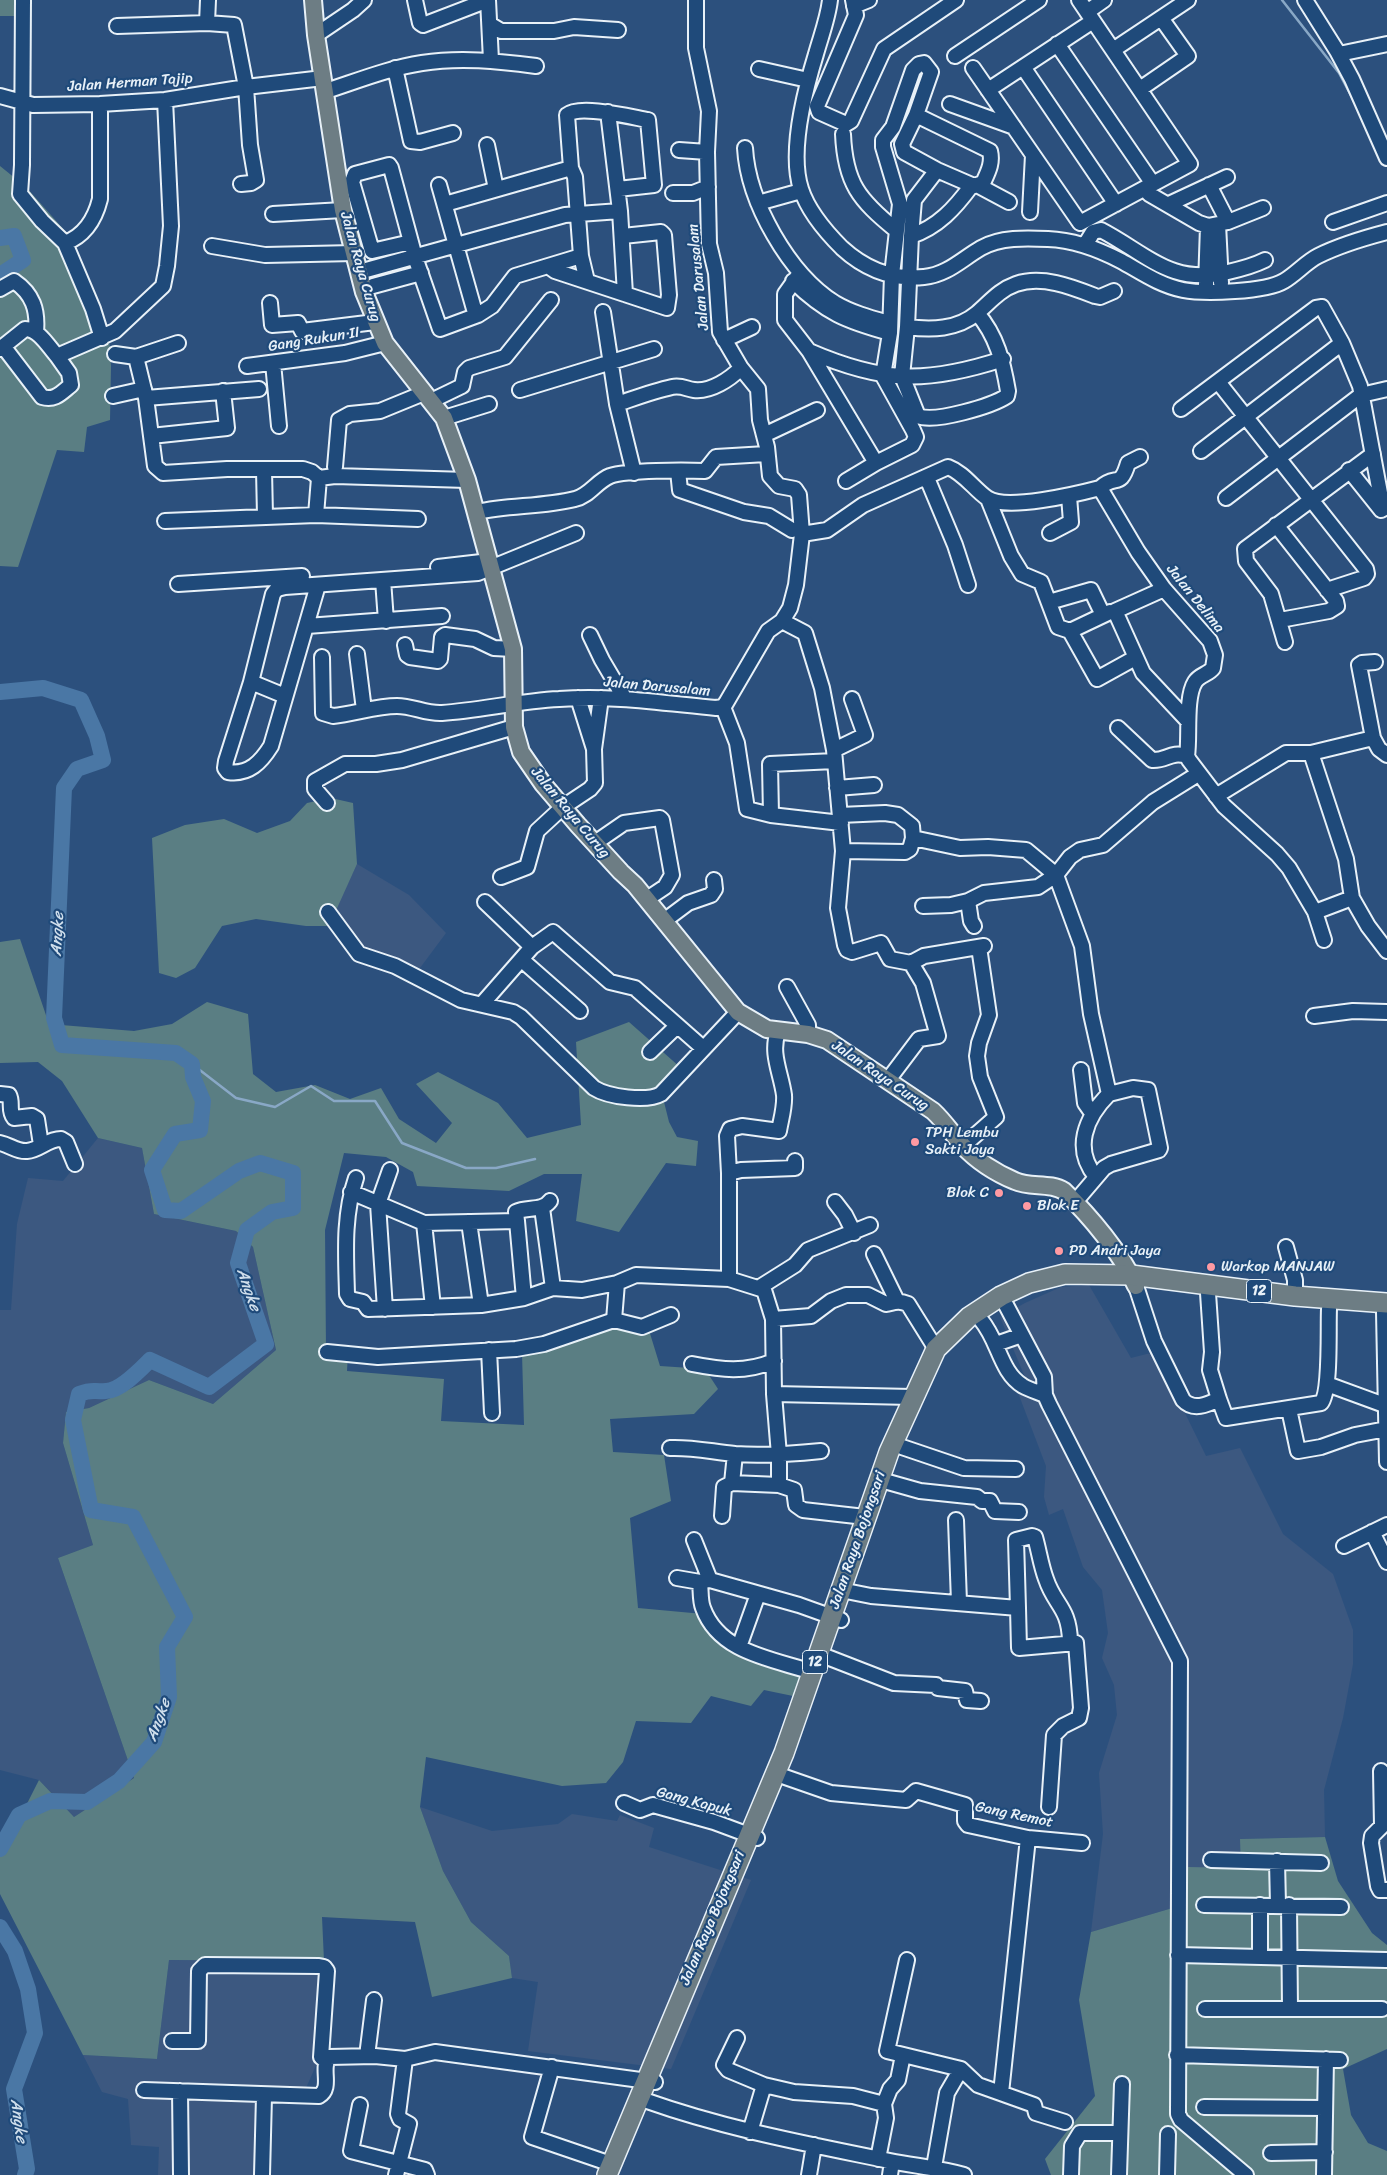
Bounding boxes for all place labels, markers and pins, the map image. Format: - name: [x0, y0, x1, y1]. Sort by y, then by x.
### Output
- place label: TPH Lembu Sakti Jaya: [925, 1124, 999, 1159]
- marker: TPH Lembu Sakti Jaya: [909, 1136, 921, 1148]
- place label: Blok C: [946, 1184, 989, 1202]
- marker: Blok C: [993, 1187, 1005, 1199]
- place label: Blok E: [1037, 1197, 1079, 1215]
- marker: Blok E: [1021, 1200, 1033, 1212]
- place label: PD Andri Jaya: [1069, 1242, 1161, 1260]
- marker: PD Andri Jaya: [1053, 1245, 1065, 1257]
- place label: Warkop MANJAW: [1221, 1258, 1335, 1276]
- marker: Warkop MANJAW: [1205, 1261, 1217, 1273]

